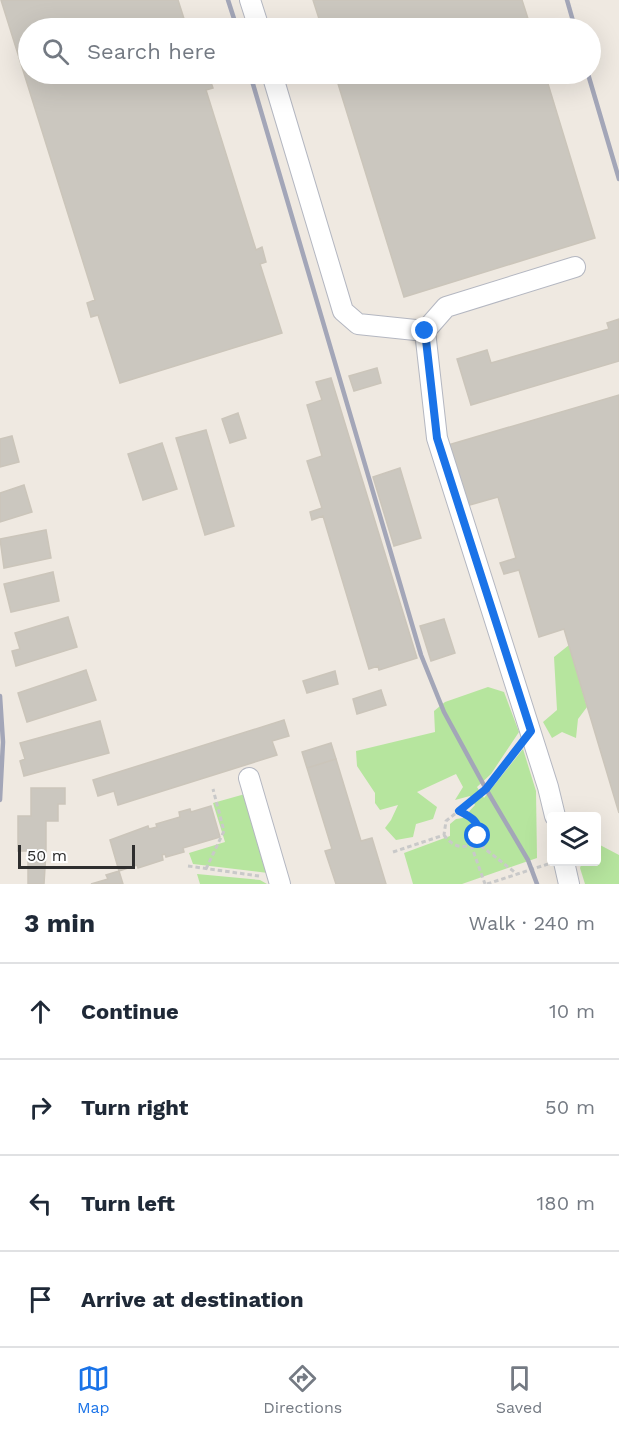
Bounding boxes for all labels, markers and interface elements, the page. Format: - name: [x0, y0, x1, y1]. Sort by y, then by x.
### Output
- search box: [18, 18, 601, 84]
- icon: search: [39, 35, 72, 68]
- text: Search here: [87, 39, 216, 64]
- route end: [411, 317, 437, 343]
- map controls: [547, 812, 601, 866]
- button: layers: [547, 812, 601, 866]
- route start: [464, 822, 490, 848]
- scale bar: [18, 842, 135, 870]
- text: 50 m: [27, 846, 67, 865]
- text: 3 min: [24, 908, 95, 938]
- text: Walk · 240 m: [468, 911, 595, 935]
- icon: ahead: [24, 995, 57, 1028]
- text: Continue: [81, 999, 179, 1024]
- text: 10 m: [549, 999, 595, 1023]
- icon: right: [24, 1091, 57, 1124]
- text: Turn right: [81, 1095, 188, 1120]
- text: 50 m: [545, 1095, 595, 1119]
- icon: left: [24, 1187, 57, 1220]
- text: Turn left: [81, 1191, 175, 1216]
- text: 180 m: [537, 1191, 595, 1215]
- icon: arrive: [24, 1283, 57, 1316]
- text: Arrive at destination: [81, 1287, 304, 1312]
- tab: Map: [77, 1362, 110, 1417]
- tab: Directions: [263, 1362, 342, 1417]
- tab: Saved: [496, 1362, 542, 1417]

